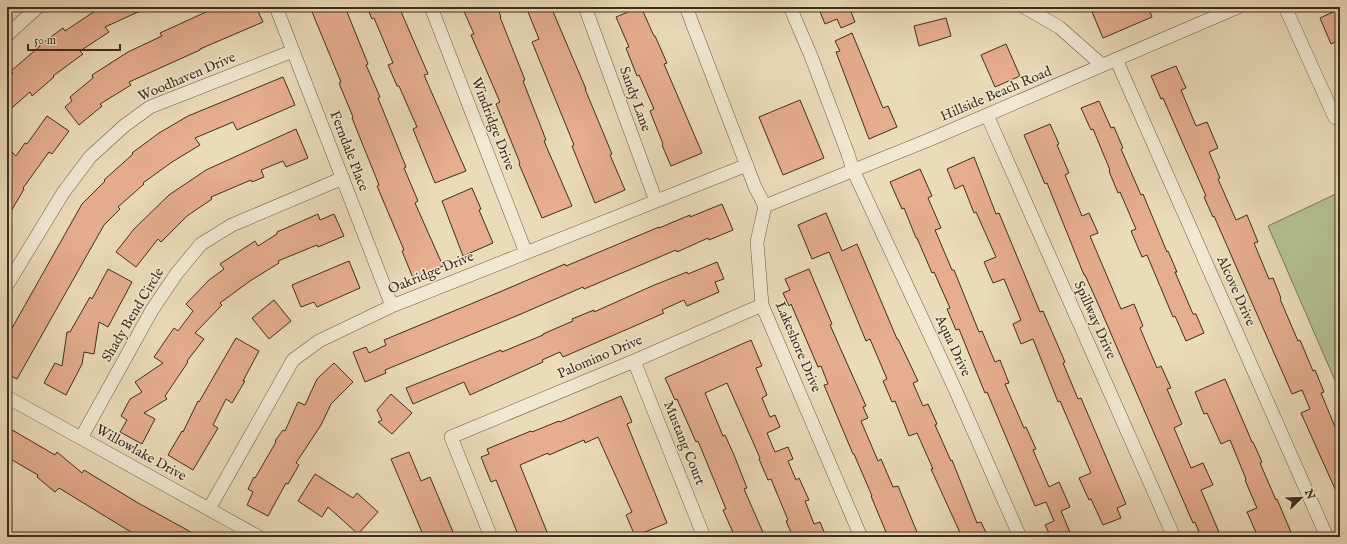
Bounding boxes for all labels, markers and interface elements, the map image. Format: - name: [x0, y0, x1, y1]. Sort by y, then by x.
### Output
- scale bar: [28, 26, 120, 52]
- text: 50 m: [34, 33, 56, 48]
- street label: Woodhaven Drive: [136, 48, 239, 106]
- street label: Hillside Beach Road: [938, 62, 1055, 126]
- street label: Sandy Lane: [615, 64, 655, 135]
- street label: Windridge Drive: [467, 75, 519, 174]
- street label: Ferndale Place: [325, 108, 373, 194]
- street label: Oakridge Drive: [385, 247, 477, 298]
- street label: Alcove Drive: [1212, 252, 1260, 329]
- street label: Shady Bend Circle: [98, 264, 168, 365]
- street label: Spillway Drive: [1070, 278, 1120, 362]
- street label: Lakeshore Drive: [771, 299, 825, 396]
- street label: Aqua Drive: [931, 312, 975, 380]
- street label: Palomino Drive: [555, 331, 646, 383]
- street label: Mustang Court: [659, 398, 709, 488]
- street label: Willowlake Drive: [93, 421, 190, 486]
- north arrow: [1281, 478, 1321, 518]
- text: N: [1301, 486, 1318, 502]

